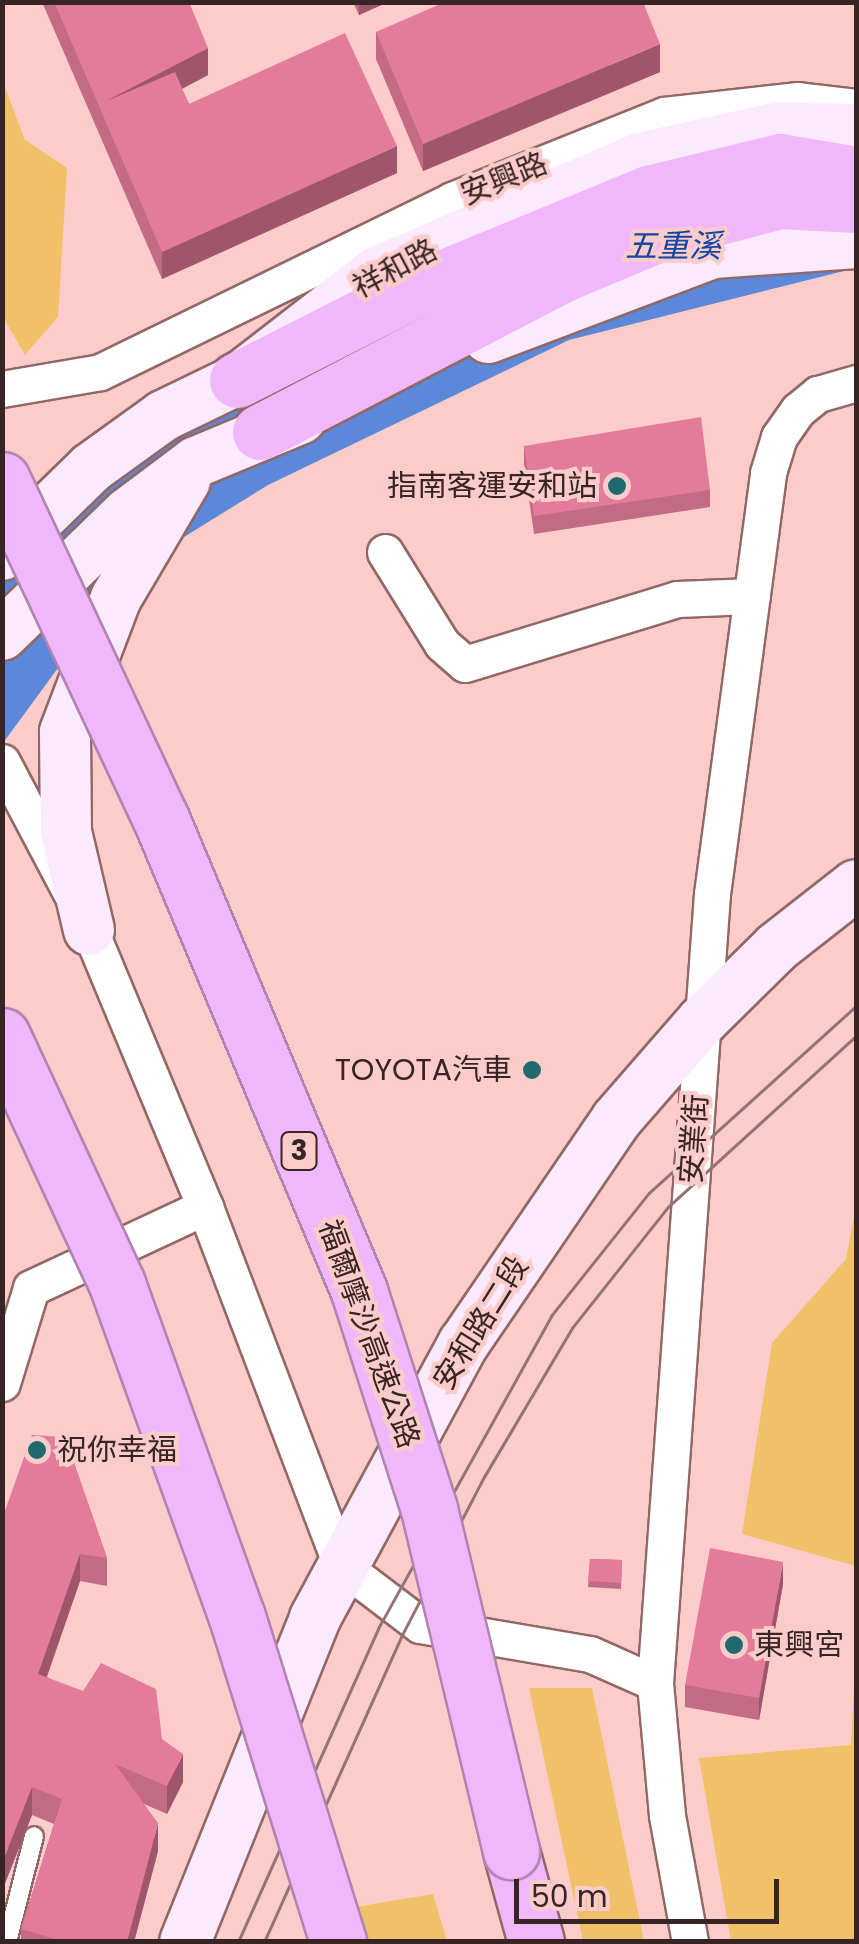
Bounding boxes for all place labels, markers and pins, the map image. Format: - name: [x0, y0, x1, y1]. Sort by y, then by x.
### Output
- place label: 指南客運安和站: [387, 468, 597, 504]
- marker: 指南客運安和站: [606, 475, 628, 497]
- place label: TOYOTA汽車: [335, 1052, 512, 1088]
- marker: TOYOTA汽車: [521, 1059, 543, 1081]
- place label: 祝你幸福: [57, 1432, 177, 1468]
- marker: 祝你幸福: [26, 1439, 48, 1461]
- place label: 東興宮: [754, 1627, 844, 1663]
- marker: 東興宮: [723, 1634, 745, 1656]

